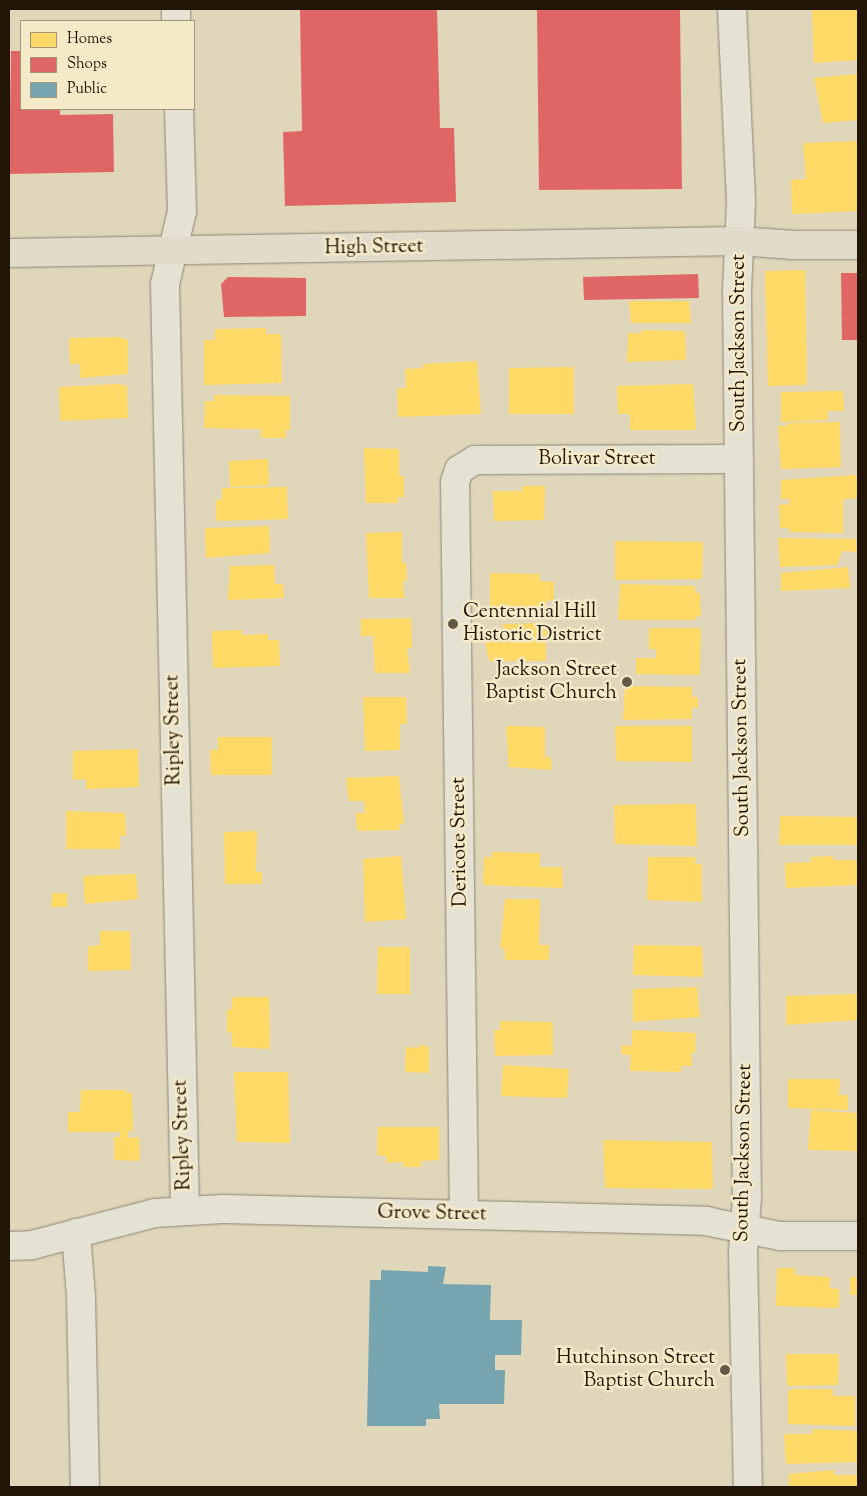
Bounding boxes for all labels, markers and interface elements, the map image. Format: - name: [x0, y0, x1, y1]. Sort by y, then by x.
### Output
- legend: [20, 20, 195, 110]
- text: Homes: [67, 29, 112, 50]
- text: Shops: [67, 54, 107, 75]
- text: Public: [67, 79, 107, 100]
- street label: High Street: [324, 235, 424, 261]
- street label: South Jackson Street: [727, 254, 751, 432]
- street label: Bolivar Street: [538, 447, 656, 471]
- place label: Centennial Hill Historic District: [463, 600, 602, 647]
- marker: Centennial Hill Historic District: [447, 618, 459, 630]
- place label: Jackson Street Baptist Church: [486, 658, 617, 705]
- street label: South Jackson Street: [728, 659, 756, 837]
- street label: Ripley Street: [161, 674, 187, 786]
- marker: Jackson Street Baptist Church: [621, 676, 633, 688]
- street label: Dericote Street: [447, 777, 473, 907]
- street label: South Jackson Street: [730, 1064, 758, 1242]
- street label: Ripley Street: [169, 1079, 197, 1191]
- street label: Grove Street: [377, 1201, 487, 1227]
- place label: Hutchinson Street Baptist Church: [556, 1346, 715, 1393]
- marker: Hutchinson Street Baptist Church: [719, 1364, 731, 1376]

